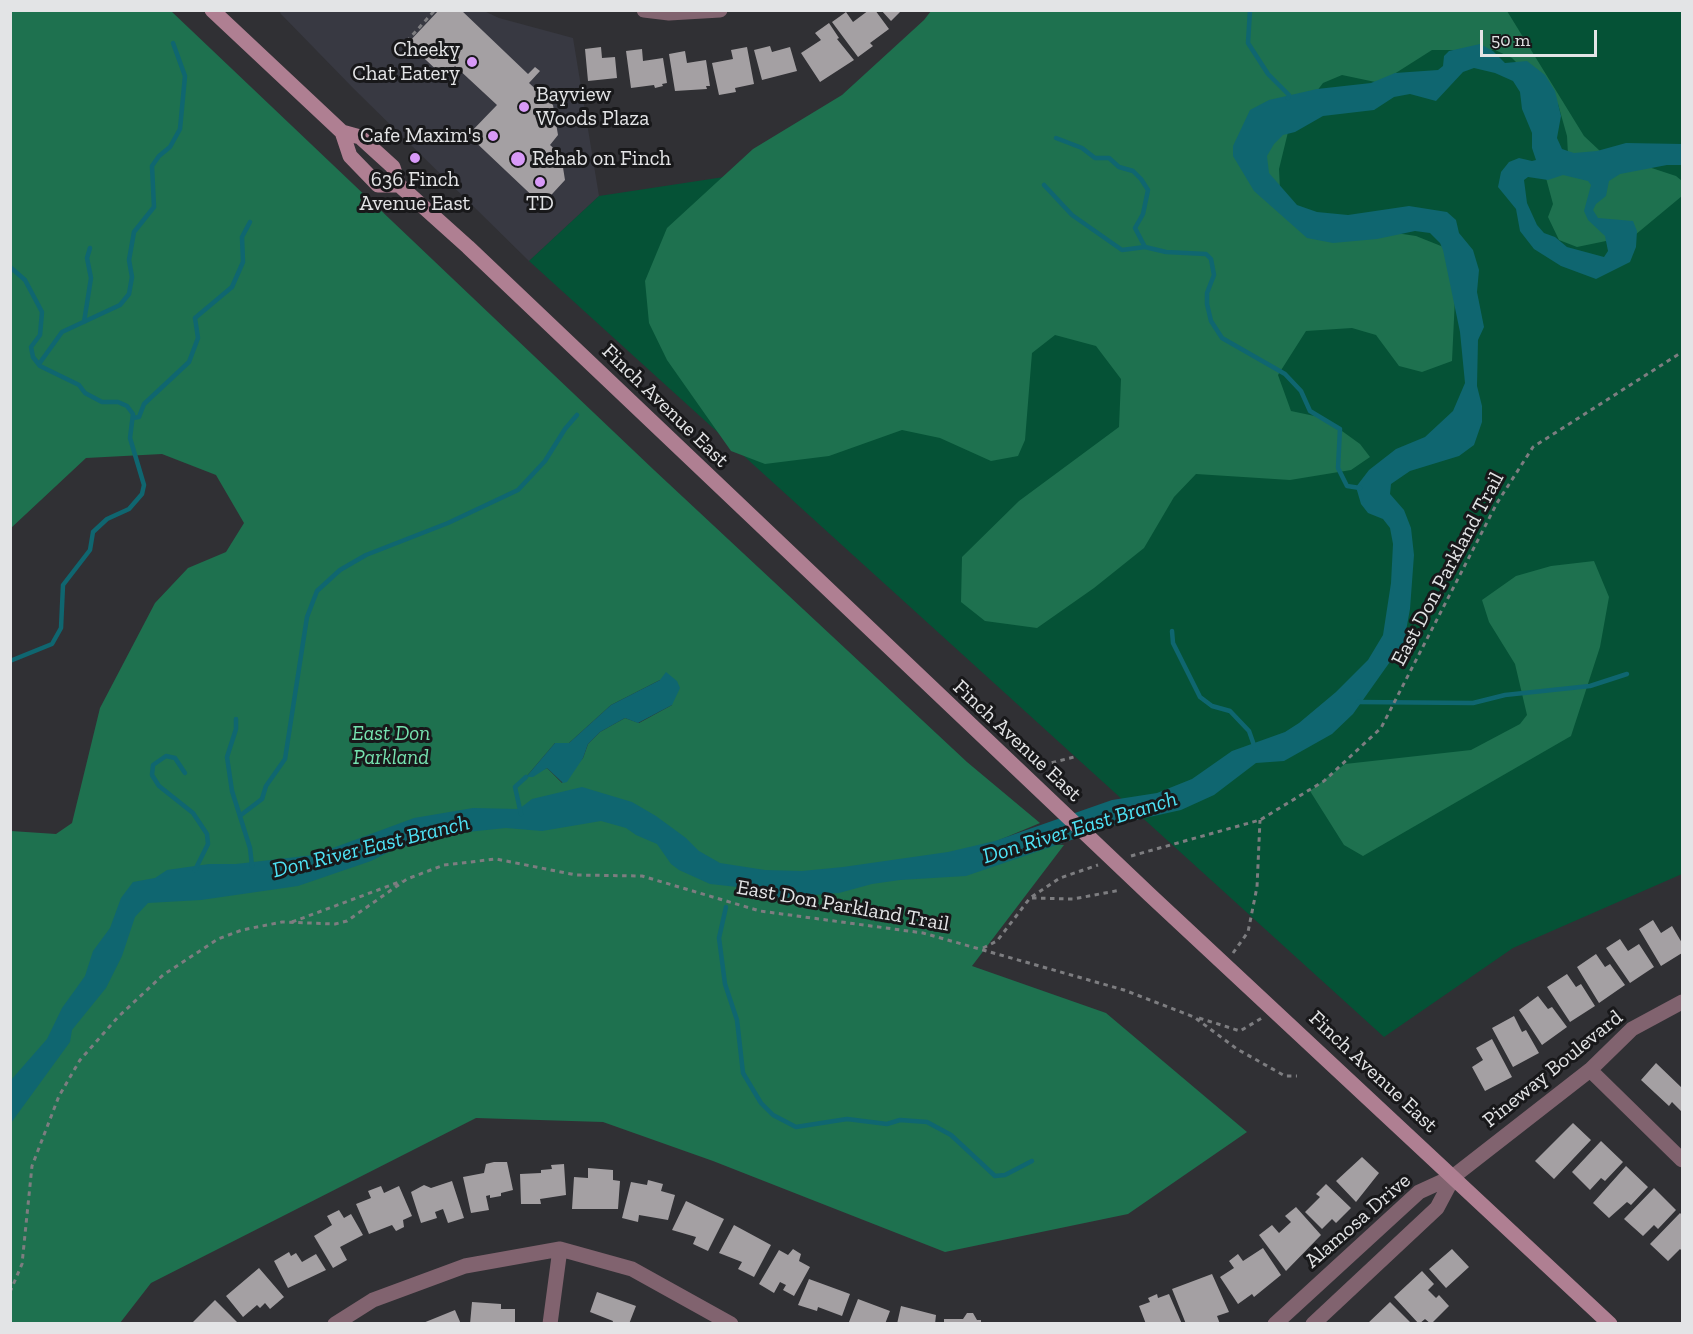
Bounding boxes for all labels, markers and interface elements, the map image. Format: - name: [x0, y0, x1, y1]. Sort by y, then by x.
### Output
- scale bar: [1483, 18, 1600, 56]
- text: 50 m: [1491, 29, 1530, 51]
- place label: Cheeky Chat Eatery: [352, 37, 460, 87]
- marker: Cheeky Chat Eatery: [465, 55, 479, 69]
- place label: Bayview Woods Plaza: [536, 82, 649, 132]
- marker: Bayview Woods Plaza: [517, 100, 531, 114]
- place label: Cafe Maxim's: [360, 123, 481, 149]
- marker: Cafe Maxim's: [486, 129, 500, 143]
- place label: Rehab on Finch: [532, 146, 671, 172]
- marker: Rehab on Finch: [509, 150, 527, 168]
- marker: 636 Finch Avenue East: [408, 151, 422, 165]
- place label: 636 Finch Avenue East: [360, 167, 470, 217]
- marker: TD: [533, 175, 547, 189]
- place label: TD: [526, 191, 554, 217]
- street label: Finch Avenue East: [596, 339, 734, 473]
- street label: East Don Parkland Trail: [1386, 468, 1510, 670]
- street label: Finch Avenue East: [947, 675, 1087, 807]
- park label: East Don Parkland: [352, 721, 430, 771]
- water label: Don River East Branch: [980, 786, 1180, 870]
- water label: Don River East Branch: [270, 810, 472, 884]
- street label: East Don Parkland Trail: [735, 875, 951, 937]
- street label: Pineway Boulevard: [1478, 1005, 1628, 1133]
- street label: Finch Avenue East: [1303, 1006, 1443, 1138]
- street label: Alamosa Drive: [1300, 1168, 1416, 1274]

